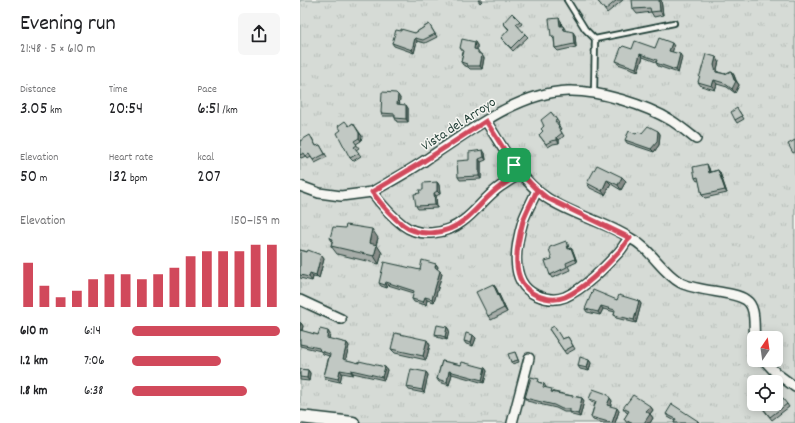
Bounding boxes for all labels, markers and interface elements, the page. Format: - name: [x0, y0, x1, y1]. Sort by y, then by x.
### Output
- text: Evening run: [20, 9, 116, 40]
- button: share: [238, 13, 280, 55]
- text: 21:48 · 5 × 610 m: [20, 40, 95, 59]
- text: Distance: [20, 82, 56, 98]
- text: Time: [109, 82, 127, 98]
- text: Pace: [197, 82, 217, 98]
- street label: Vista del Arroyo: [418, 93, 500, 156]
- text: 3.05: [20, 98, 48, 122]
- text: 20:54: [109, 98, 143, 122]
- text: 6:51: [197, 98, 220, 122]
- text: km: [48, 103, 62, 119]
- text: /km: [220, 103, 238, 119]
- pin: [497, 148, 531, 182]
- text: Elevation: [20, 150, 58, 166]
- text: Heart rate: [109, 150, 153, 166]
- text: kcal: [197, 150, 214, 166]
- icon: arrive: [503, 154, 525, 176]
- text: 50: [20, 166, 37, 190]
- text: 132: [109, 166, 127, 190]
- text: 207: [197, 166, 221, 190]
- text: m: [37, 171, 47, 187]
- text: bpm: [127, 171, 147, 187]
- text: Elevation: [20, 212, 65, 231]
- text: 150–159 m: [231, 212, 280, 231]
- text: 610 m: [20, 322, 48, 341]
- text: 6:14: [84, 322, 101, 341]
- north arrow: [747, 331, 783, 367]
- map controls: [747, 331, 783, 411]
- text: 1.2 km: [20, 352, 48, 371]
- text: 7:06: [84, 352, 105, 371]
- button: locate: [747, 375, 783, 411]
- text: 1.8 km: [20, 382, 47, 401]
- text: 6:38: [84, 382, 104, 401]

